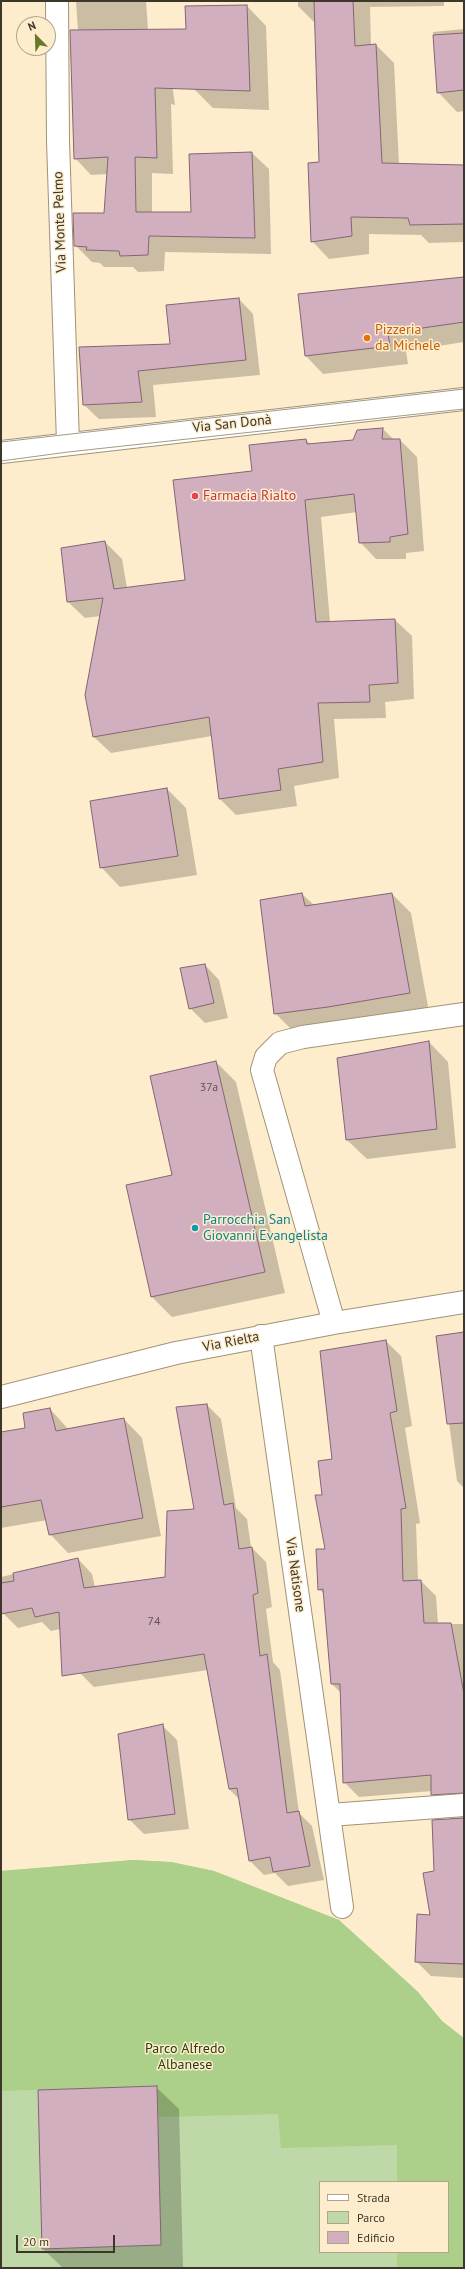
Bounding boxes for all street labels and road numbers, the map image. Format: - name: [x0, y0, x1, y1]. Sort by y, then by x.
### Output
- street label: Via Monte Pelmo: [50, 171, 70, 273]
- street label: Via San Donà: [192, 411, 272, 437]
- street label: Via Rielta: [201, 1328, 261, 1356]
- street label: Via Natisone: [281, 1536, 309, 1614]

